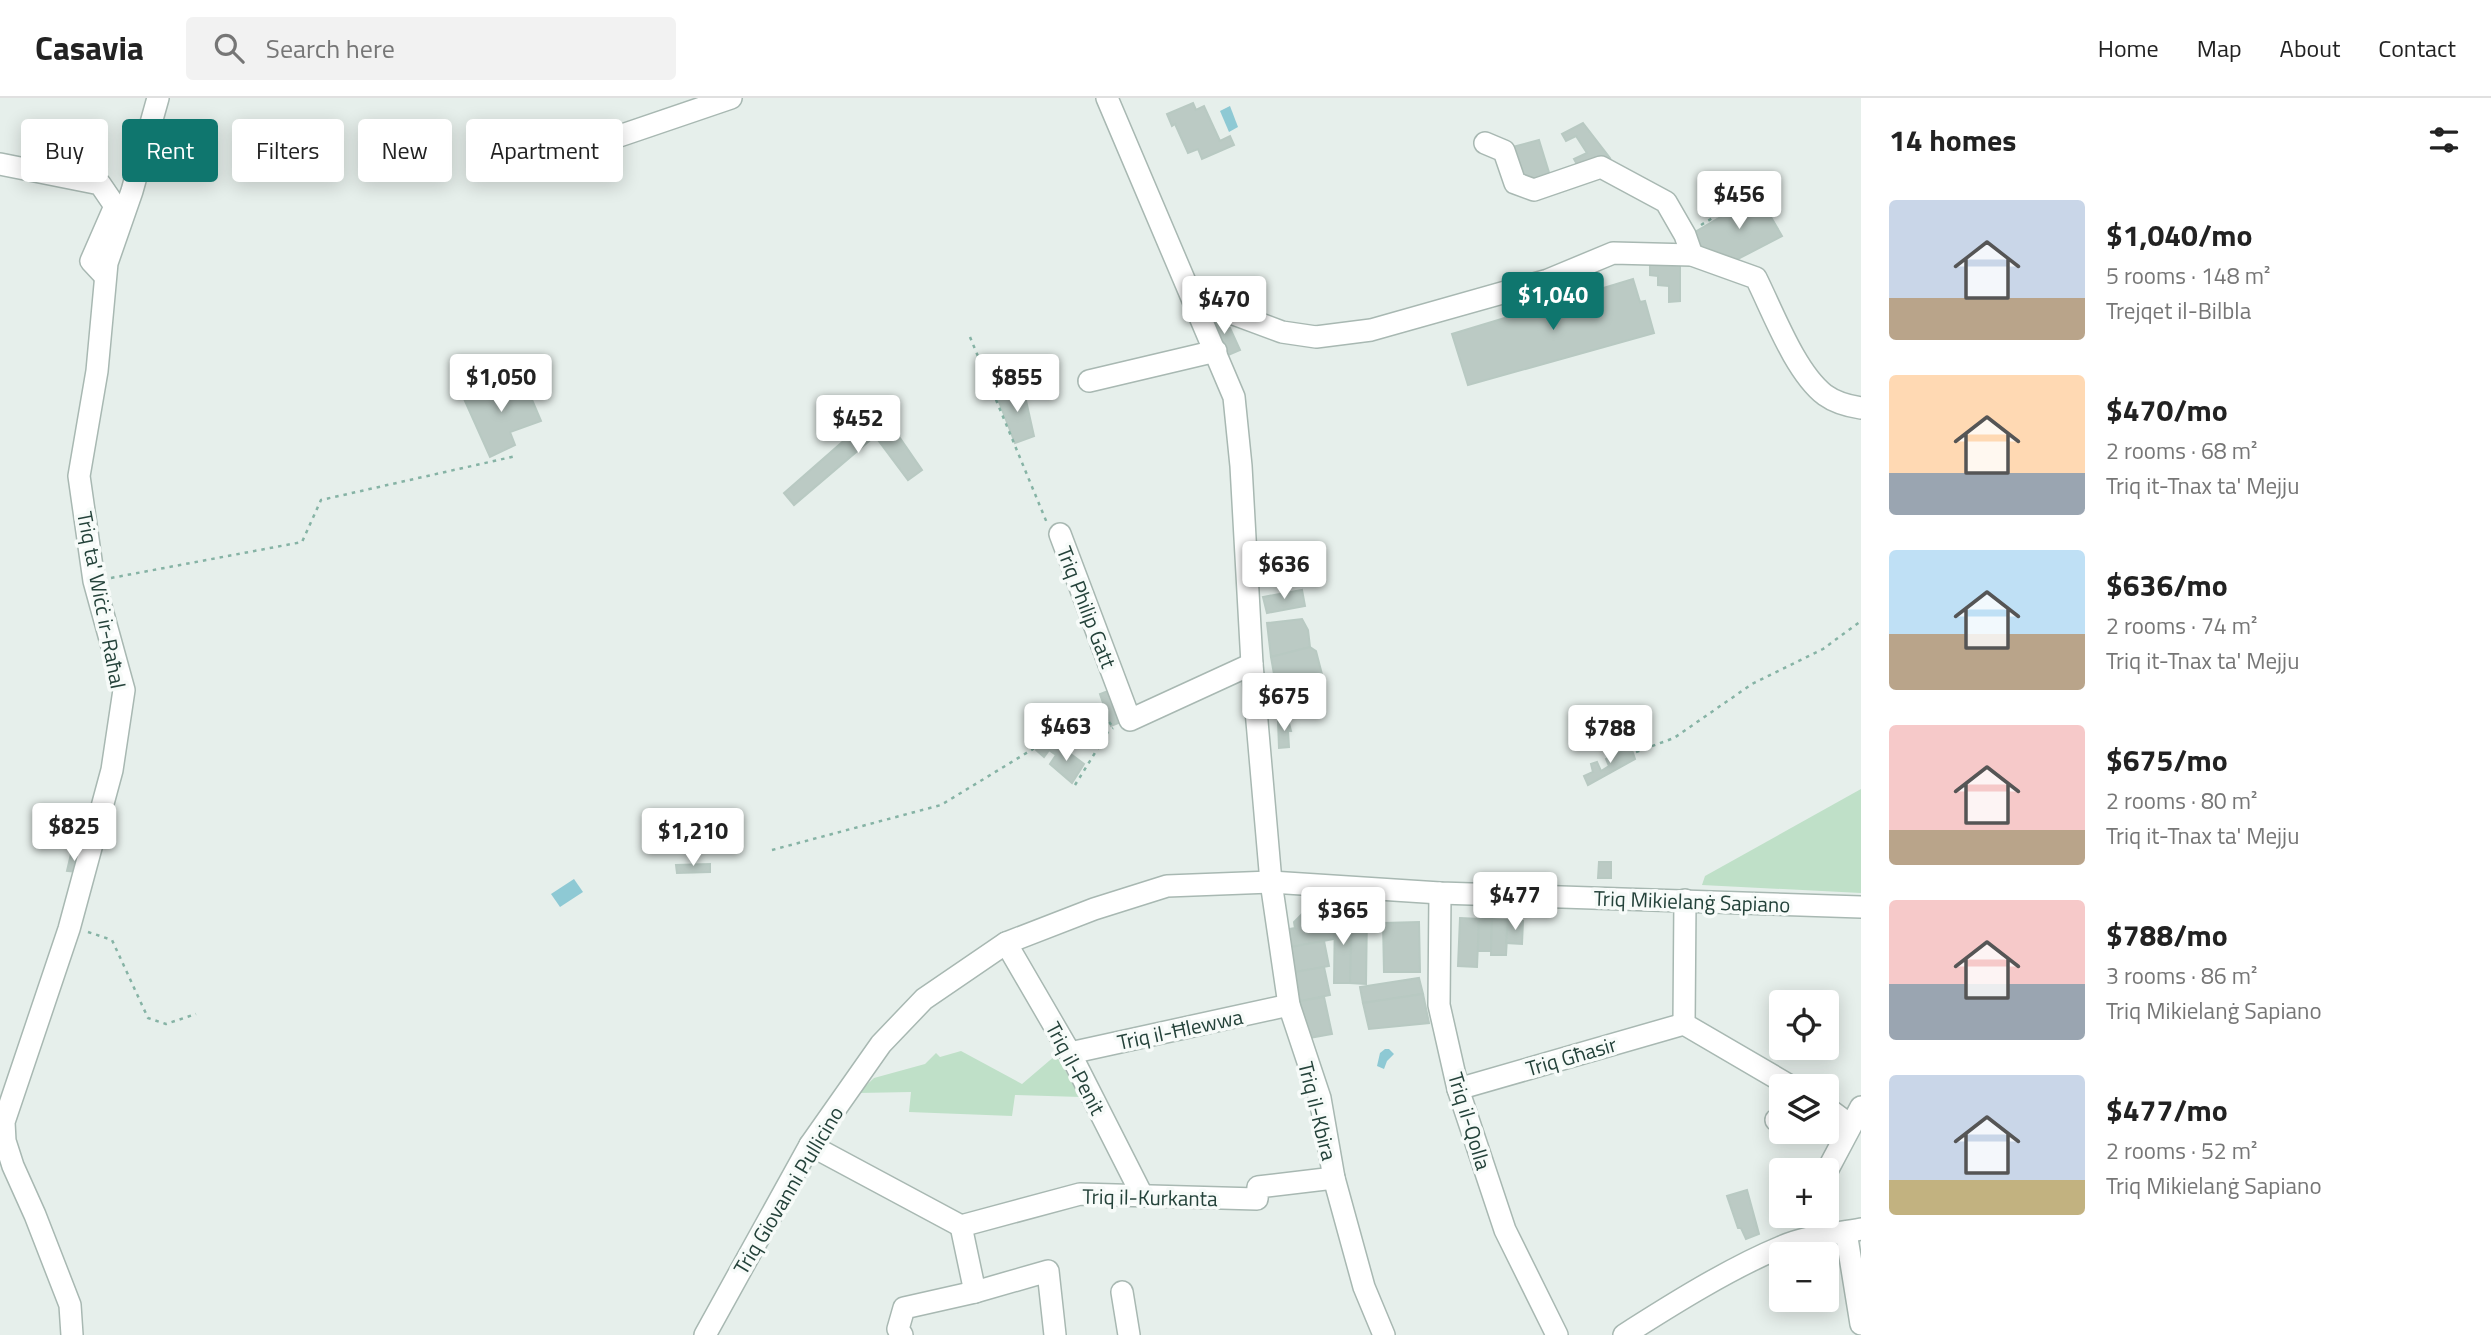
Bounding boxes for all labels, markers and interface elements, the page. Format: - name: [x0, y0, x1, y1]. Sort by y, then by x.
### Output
- search box: [186, 17, 676, 80]
- text: Casavia: [35, 23, 144, 73]
- icon: search: [210, 29, 248, 67]
- text: Search here: [266, 29, 395, 68]
- text: Home: [2098, 30, 2159, 66]
- text: Map: [2197, 30, 2242, 66]
- text: About: [2280, 30, 2340, 66]
- text: Contact: [2378, 30, 2456, 66]
- text: 14 homes: [1889, 117, 2016, 163]
- chip: Buy: [21, 119, 108, 182]
- chip: Rent: [122, 119, 218, 182]
- chip: Filters: [232, 119, 344, 182]
- chip: New: [358, 119, 452, 182]
- chip: Apartment: [466, 119, 623, 182]
- icon: filters: [2425, 121, 2463, 159]
- pin: $456: [1698, 172, 1780, 231]
- text: $456: [1713, 176, 1765, 211]
- text: $1,040/mo: [2106, 212, 2252, 258]
- icon: home: [1945, 228, 2029, 312]
- text: 5 rooms · 148 m²: [2106, 258, 2270, 293]
- pin: $1,040: [1496, 272, 1610, 332]
- pin: $470: [1183, 276, 1265, 336]
- text: $1,040: [1518, 277, 1588, 312]
- text: $470: [1198, 281, 1250, 316]
- text: Trejqet il-Bilbla: [2106, 293, 2251, 328]
- pin: $1,050: [444, 354, 558, 414]
- pin: $855: [976, 354, 1058, 414]
- text: $1,050: [466, 359, 536, 394]
- text: $855: [991, 359, 1043, 394]
- text: $470/mo: [2106, 387, 2228, 433]
- pin: $452: [817, 396, 899, 455]
- text: $452: [832, 400, 884, 435]
- icon: home: [1945, 403, 2029, 487]
- text: 2 rooms · 68 m²: [2106, 433, 2257, 468]
- text: Triq it-Tnax ta' Mejju: [2106, 468, 2299, 503]
- street label: Triq ta' Wiċċ ir-Raħal: [69, 509, 135, 691]
- street label: Triq Philip Gatt: [1049, 541, 1125, 673]
- pin: $636: [1243, 542, 1325, 601]
- text: $636: [1258, 546, 1310, 581]
- text: $636/mo: [2106, 562, 2228, 608]
- icon: home: [1945, 578, 2029, 662]
- text: 2 rooms · 74 m²: [2106, 608, 2257, 643]
- text: Triq it-Tnax ta' Mejju: [2106, 643, 2299, 678]
- pin: $675: [1243, 674, 1325, 733]
- text: $675: [1258, 678, 1310, 713]
- pin: $463: [1025, 704, 1107, 763]
- pin: $788: [1569, 706, 1651, 765]
- text: $463: [1040, 708, 1092, 743]
- text: $788: [1584, 710, 1636, 745]
- text: $675/mo: [2106, 737, 2228, 783]
- icon: home: [1945, 753, 2029, 837]
- text: 2 rooms · 80 m²: [2106, 783, 2257, 818]
- pin: $825: [33, 804, 115, 863]
- text: $825: [48, 808, 100, 843]
- pin: $1,210: [636, 808, 750, 868]
- text: $1,210: [658, 813, 728, 848]
- text: Triq it-Tnax ta' Mejju: [2106, 818, 2299, 853]
- pin: $477: [1474, 872, 1556, 932]
- text: $477: [1489, 877, 1541, 912]
- street label: Triq Mikielanġ Sapiano: [1593, 882, 1791, 920]
- pin: $365: [1302, 888, 1384, 947]
- text: $365: [1317, 892, 1369, 927]
- text: $788/mo: [2106, 912, 2228, 958]
- icon: home: [1945, 928, 2029, 1012]
- text: 3 rooms · 86 m²: [2106, 958, 2257, 993]
- map controls: [1769, 990, 1839, 1312]
- button: locate: [1769, 990, 1839, 1060]
- text: Triq Mikielanġ Sapiano: [2106, 993, 2322, 1028]
- street label: Triq il-Ħlewwa: [1114, 1000, 1246, 1058]
- street label: Triq il-Penit: [1038, 1016, 1114, 1121]
- street label: Triq Għasir: [1522, 1028, 1620, 1084]
- street label: Triq il-Kbira: [1290, 1058, 1346, 1164]
- street label: Triq il-Qolla: [1440, 1068, 1500, 1174]
- button: layers: [1769, 1074, 1839, 1144]
- text: $477/mo: [2106, 1087, 2228, 1133]
- street label: Triq Giovanni Pullicino: [725, 1100, 851, 1280]
- icon: home: [1945, 1103, 2029, 1187]
- text: 2 rooms · 52 m²: [2106, 1133, 2257, 1168]
- button: +: [1769, 1158, 1839, 1228]
- text: Triq Mikielanġ Sapiano: [2106, 1168, 2322, 1203]
- street label: Triq il-Kurkanta: [1082, 1180, 1218, 1214]
- button: −: [1769, 1242, 1839, 1312]

